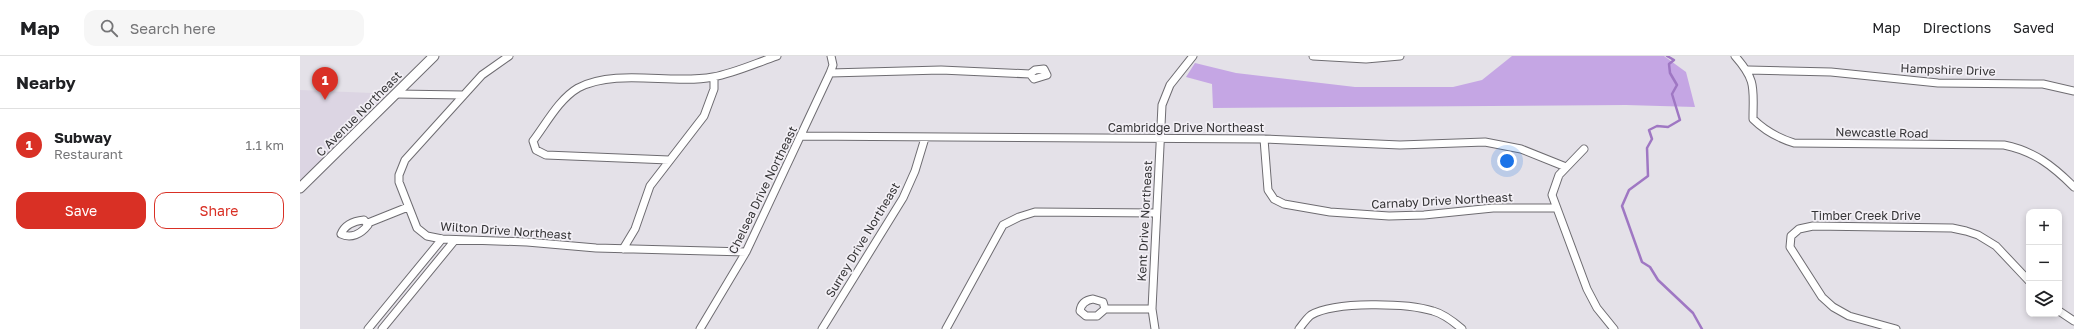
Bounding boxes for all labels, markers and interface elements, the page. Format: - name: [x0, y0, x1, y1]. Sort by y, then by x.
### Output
- search box: [84, 10, 364, 46]
- text: Map: [20, 16, 60, 39]
- icon: search: [98, 17, 120, 39]
- text: Search here: [130, 19, 216, 37]
- text: Map: [1872, 19, 1901, 36]
- text: Directions: [1923, 19, 1991, 36]
- text: Saved: [2013, 19, 2054, 36]
- street label: Hampshire Drive: [1900, 60, 1996, 79]
- pin: 1: [312, 67, 338, 100]
- street label: C Avenue Northeast: [313, 68, 405, 160]
- text: Nearby: [16, 72, 76, 93]
- street label: Cambridge Drive Northeast: [1108, 120, 1265, 135]
- street label: Chelsea Drive Northeast: [725, 123, 800, 256]
- street label: Newcastle Road: [1835, 124, 1929, 141]
- text: Subway: [54, 128, 112, 146]
- text: 1: [26, 137, 32, 153]
- text: 1.1 km: [245, 137, 284, 153]
- text: Restaurant: [54, 146, 123, 162]
- your location: [1497, 151, 1517, 171]
- street label: Kent Drive Northeast: [1134, 160, 1155, 282]
- street label: Surrey Drive Northeast: [822, 179, 903, 300]
- street label: Carnaby Drive Northeast: [1371, 189, 1513, 212]
- button: Save: [16, 192, 146, 229]
- button: Share: [154, 192, 284, 229]
- street label: Timber Creek Drive: [1811, 208, 1921, 223]
- map controls: [2026, 209, 2062, 317]
- button: +: [2026, 209, 2062, 245]
- street label: Wilton Drive Northeast: [440, 218, 572, 243]
- button: −: [2026, 245, 2062, 281]
- button: layers: [2026, 281, 2062, 317]

